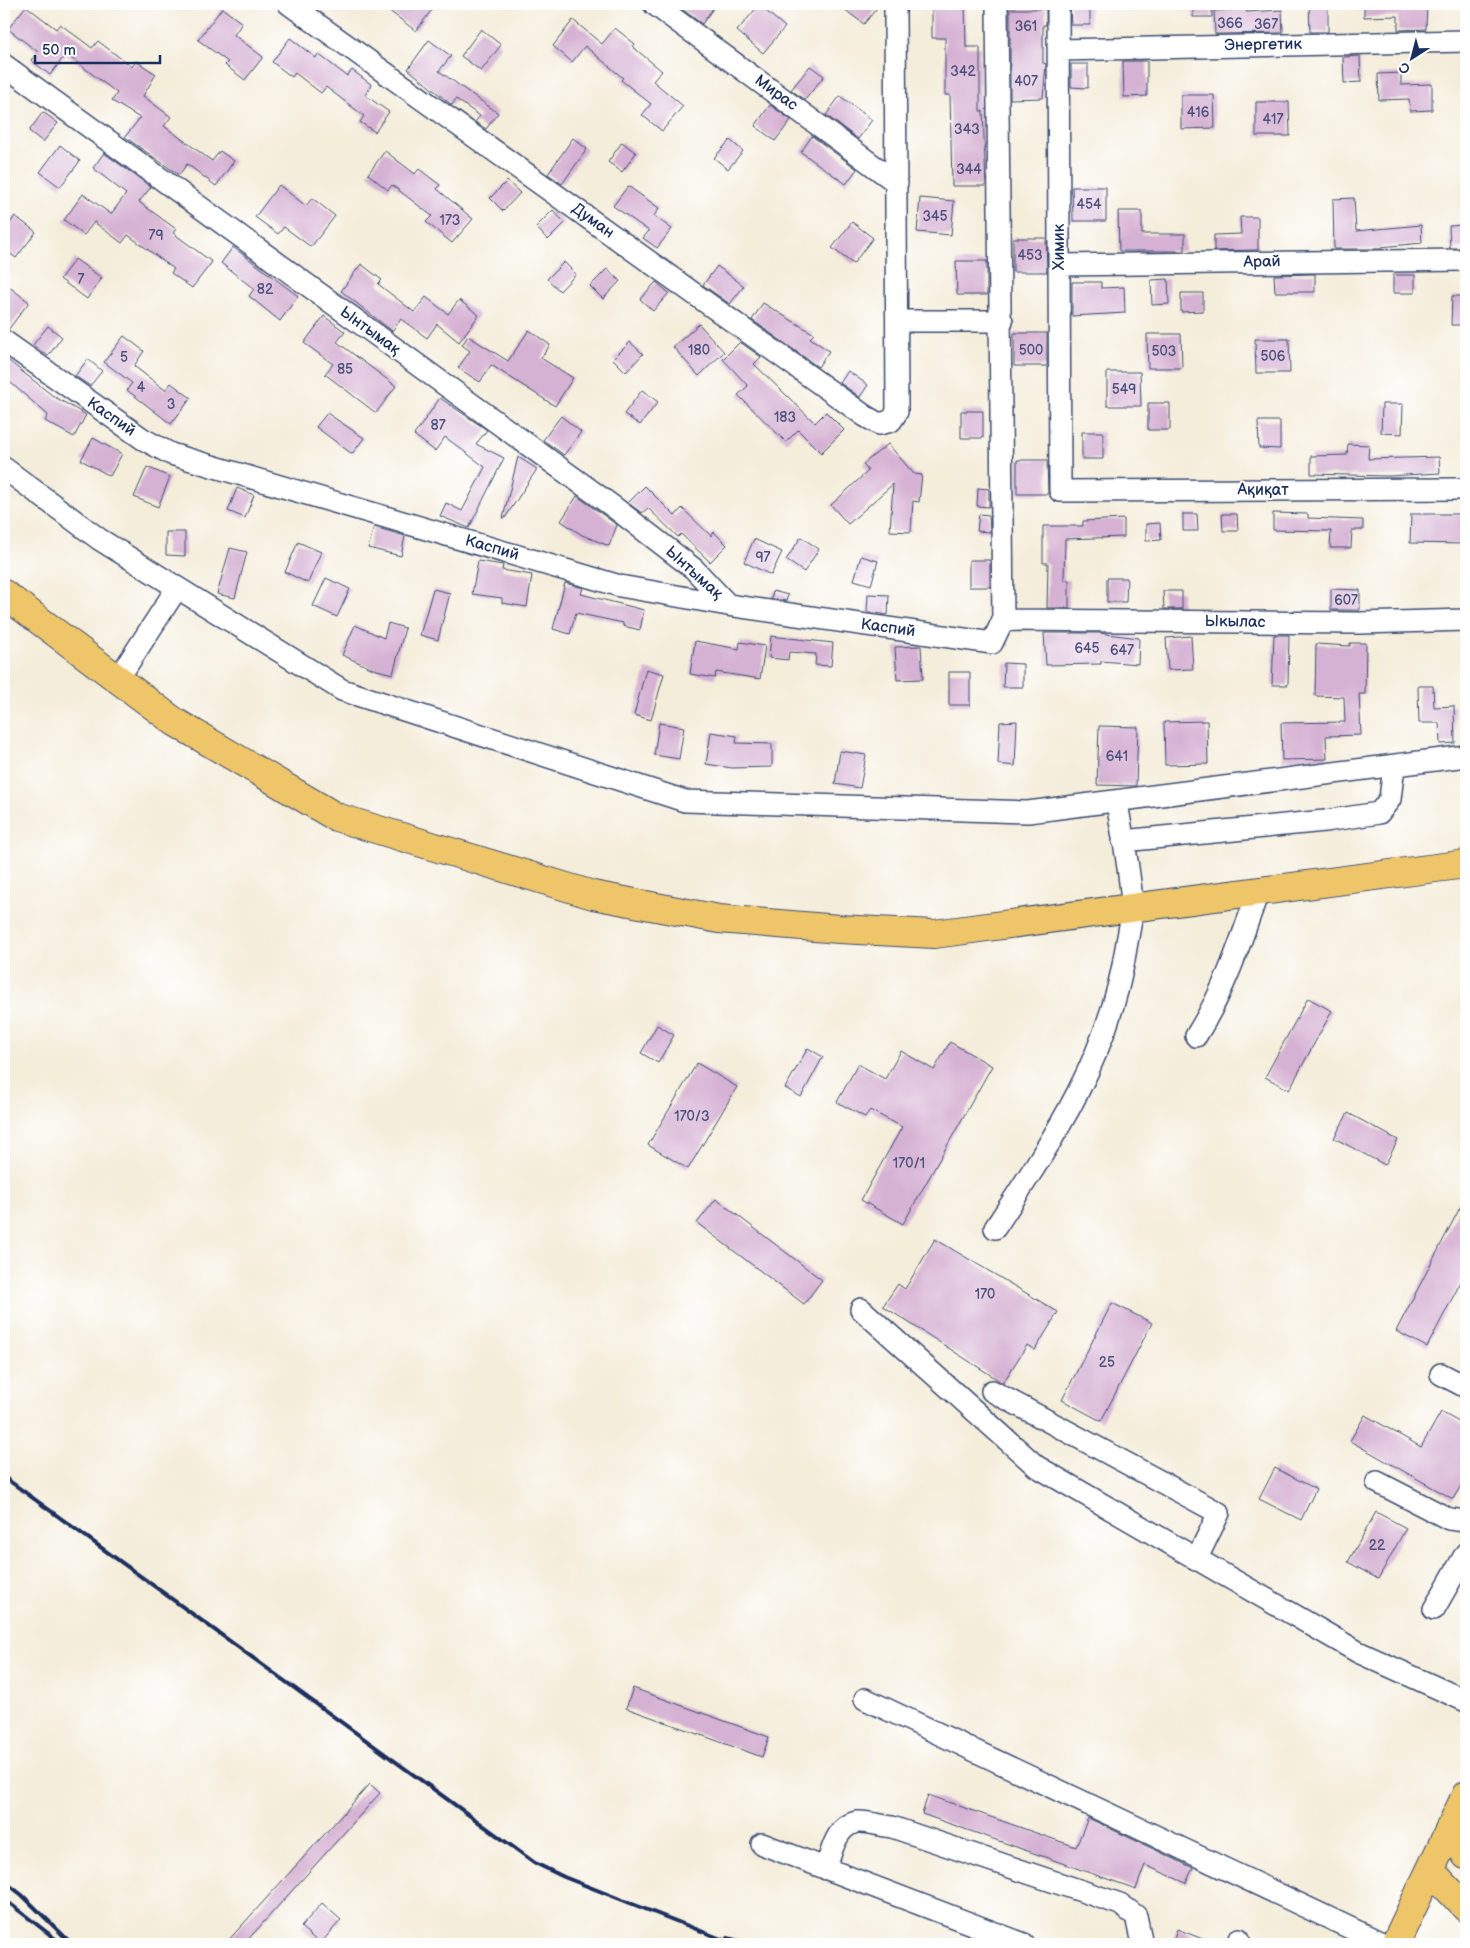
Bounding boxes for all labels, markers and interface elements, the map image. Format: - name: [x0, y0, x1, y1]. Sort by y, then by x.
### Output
- house number: 366: [1217, 15, 1243, 32]
- house number: 367: [1254, 16, 1278, 33]
- house number: 361: [1015, 18, 1037, 35]
- scale bar: [35, 32, 160, 64]
- north arrow: [1388, 32, 1438, 82]
- street label: Энергетик: [1224, 35, 1303, 55]
- text: 50 m: [42, 41, 76, 60]
- text: С: [1396, 58, 1414, 78]
- house number: 342: [950, 63, 976, 80]
- street label: Мирас: [751, 71, 801, 115]
- house number: 407: [1014, 73, 1038, 90]
- house number: 416: [1187, 104, 1210, 121]
- house number: 417: [1263, 111, 1284, 128]
- house number: 343: [954, 121, 980, 138]
- house number: 344: [956, 161, 982, 178]
- house number: 454: [1076, 196, 1102, 213]
- street label: Думан: [568, 199, 618, 243]
- house number: 345: [922, 208, 948, 225]
- house number: 173: [440, 212, 460, 229]
- street label: Химик: [1050, 223, 1069, 270]
- house number: 79: [149, 227, 163, 244]
- house number: 453: [1017, 247, 1043, 264]
- street label: Арай: [1242, 252, 1281, 272]
- house number: 7: [78, 271, 85, 288]
- house number: 82: [257, 281, 274, 298]
- street label: Ынтымақ: [336, 303, 404, 359]
- house number: 180: [688, 342, 710, 359]
- house number: 500: [1019, 342, 1043, 359]
- house number: 503: [1152, 343, 1176, 360]
- house number: 506: [1261, 348, 1286, 365]
- house number: 5: [120, 349, 128, 366]
- house number: 85: [337, 361, 353, 378]
- house number: 4: [137, 379, 146, 396]
- house number: 549: [1112, 381, 1136, 398]
- street label: Каспий: [83, 393, 139, 441]
- house number: 3: [167, 396, 175, 413]
- house number: 183: [774, 409, 796, 426]
- house number: 87: [430, 417, 446, 434]
- street label: Ақиқат: [1236, 481, 1289, 500]
- street label: Каспий: [463, 531, 521, 565]
- street label: Ынтымақ: [661, 542, 727, 604]
- house number: 97: [756, 549, 771, 566]
- house number: 607: [1334, 592, 1358, 609]
- street label: Ыкылас: [1204, 612, 1266, 632]
- street label: Каспий: [859, 615, 917, 641]
- house number: 645: [1074, 640, 1100, 657]
- house number: 647: [1110, 642, 1134, 659]
- house number: 641: [1106, 748, 1128, 765]
- house number: 170/3: [674, 1108, 710, 1125]
- house number: 170/1: [893, 1155, 925, 1172]
- house number: 170: [975, 1286, 995, 1303]
- house number: 25: [1099, 1354, 1115, 1371]
- house number: 22: [1369, 1537, 1386, 1554]

